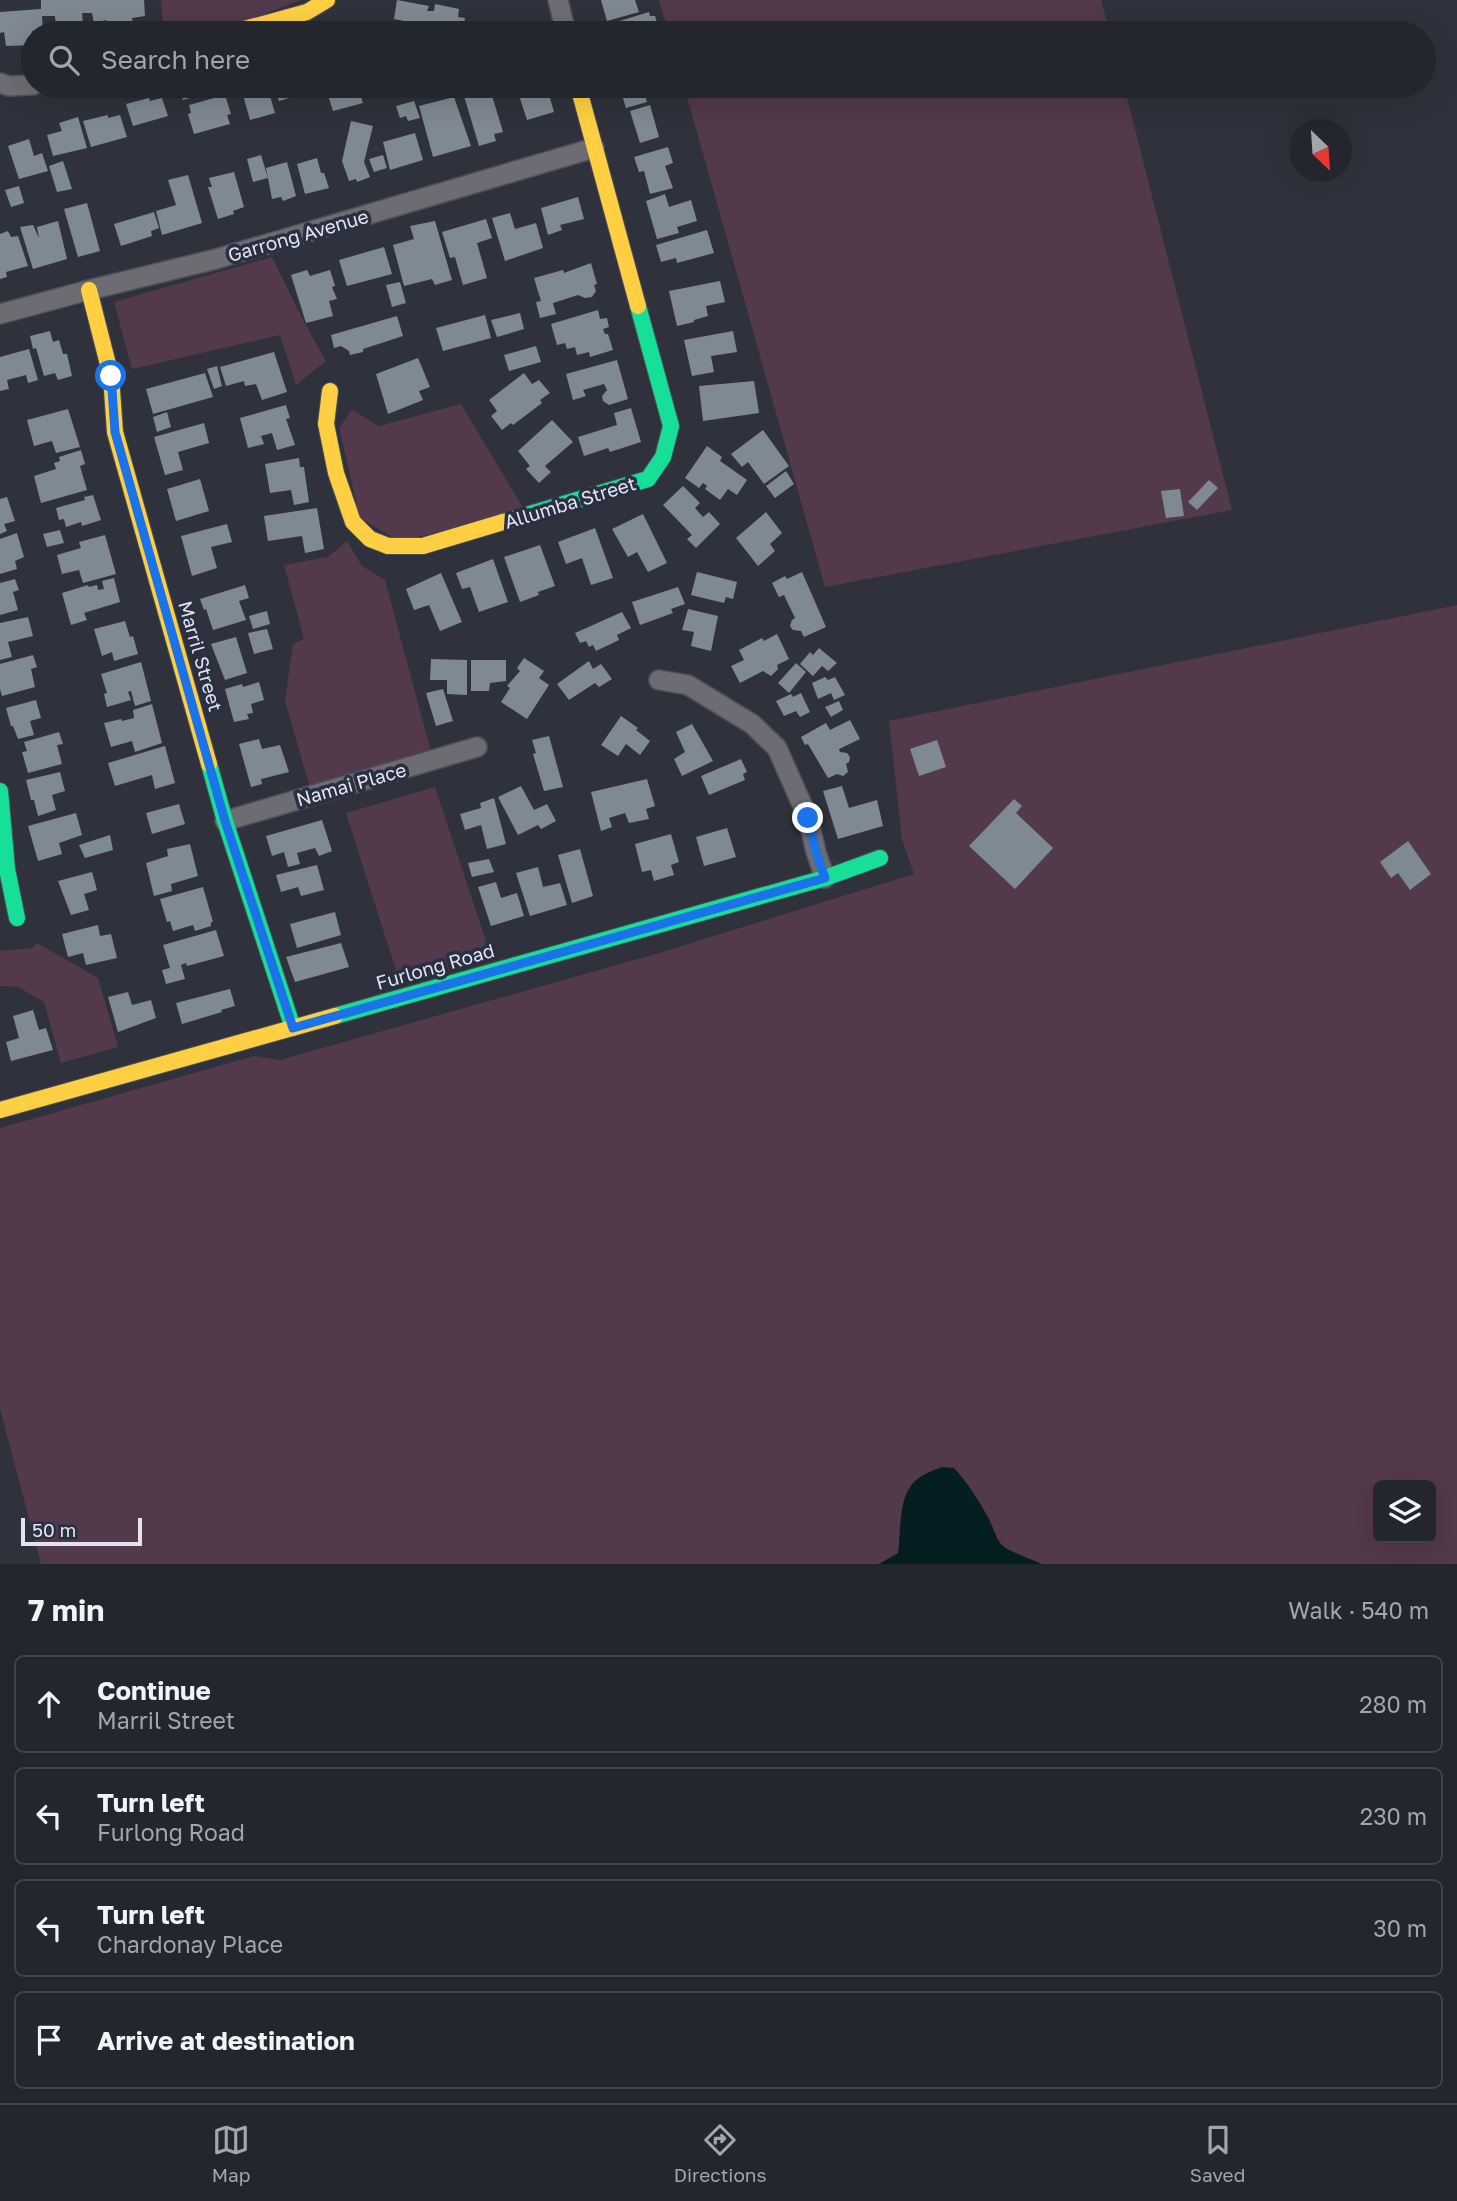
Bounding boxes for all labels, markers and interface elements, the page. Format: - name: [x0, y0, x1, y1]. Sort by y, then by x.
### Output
- search box: [21, 21, 1436, 98]
- icon: search: [45, 41, 83, 79]
- text: Search here: [101, 44, 250, 75]
- north arrow: [1289, 119, 1352, 182]
- street label: Garrong Avenue: [225, 204, 371, 266]
- route start: [95, 360, 126, 391]
- street label: Allumba Street: [501, 471, 639, 533]
- street label: Marril Street: [174, 598, 228, 714]
- street label: Namai Place: [293, 757, 409, 811]
- route end: [792, 802, 823, 833]
- street label: Furlong Road: [373, 938, 497, 994]
- map controls: [1373, 1480, 1436, 1543]
- button: layers: [1373, 1480, 1436, 1543]
- scale bar: [21, 1515, 142, 1547]
- text: 50 m: [32, 1518, 76, 1541]
- text: 7 min: [28, 1592, 104, 1628]
- text: Walk · 540 m: [1288, 1596, 1429, 1624]
- text: Continue: [97, 1675, 211, 1706]
- icon: ahead: [30, 1685, 68, 1723]
- text: 280 m: [1359, 1690, 1427, 1718]
- text: Marril Street: [97, 1706, 235, 1734]
- text: Turn left: [97, 1787, 205, 1818]
- icon: left: [30, 1797, 68, 1835]
- text: 230 m: [1360, 1802, 1427, 1830]
- text: Furlong Road: [97, 1818, 245, 1846]
- text: Turn left: [97, 1899, 205, 1930]
- icon: left: [30, 1909, 68, 1947]
- text: 30 m: [1373, 1914, 1427, 1942]
- text: Chardonay Place: [97, 1930, 283, 1958]
- icon: arrive: [30, 2021, 68, 2059]
- text: Arrive at destination: [97, 2025, 355, 2056]
- tab: Map: [212, 2121, 250, 2186]
- tab: Directions: [674, 2121, 767, 2186]
- tab: Saved: [1190, 2121, 1245, 2186]

